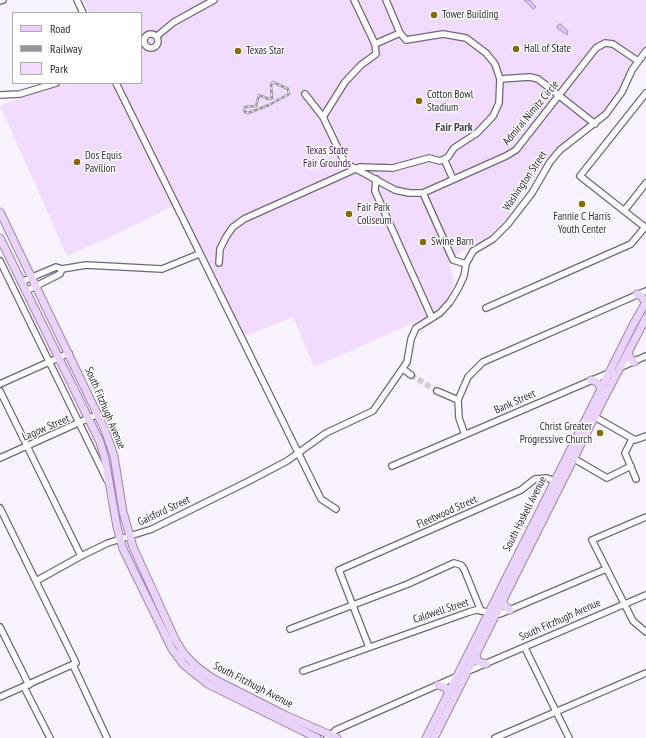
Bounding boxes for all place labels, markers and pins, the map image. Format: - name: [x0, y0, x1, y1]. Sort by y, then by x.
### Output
- place label: Tower Building: [442, 8, 498, 22]
- marker: Tower Building: [429, 10, 439, 20]
- place label: Hall of State: [524, 42, 571, 56]
- place label: Texas Star: [246, 44, 284, 58]
- marker: Hall of State: [511, 44, 521, 54]
- marker: Texas Star: [233, 46, 243, 56]
- place label: Cotton Bowl Stadium: [427, 88, 473, 114]
- marker: Cotton Bowl Stadium: [414, 96, 424, 106]
- place label: Dos Equis Pavilion: [85, 149, 122, 175]
- marker: Dos Equis Pavilion: [72, 157, 82, 167]
- marker: Fannie C Harris Youth Center: [577, 199, 587, 209]
- place label: Fair Park Coliseum: [357, 201, 392, 227]
- marker: Fair Park Coliseum: [344, 209, 354, 219]
- place label: Fannie C Harris Youth Center: [553, 210, 611, 236]
- place label: Swine Barn: [431, 235, 474, 249]
- marker: Swine Barn: [418, 237, 428, 247]
- place label: Christ Greater Progressive Church: [520, 420, 592, 446]
- marker: Christ Greater Progressive Church: [595, 428, 605, 438]

